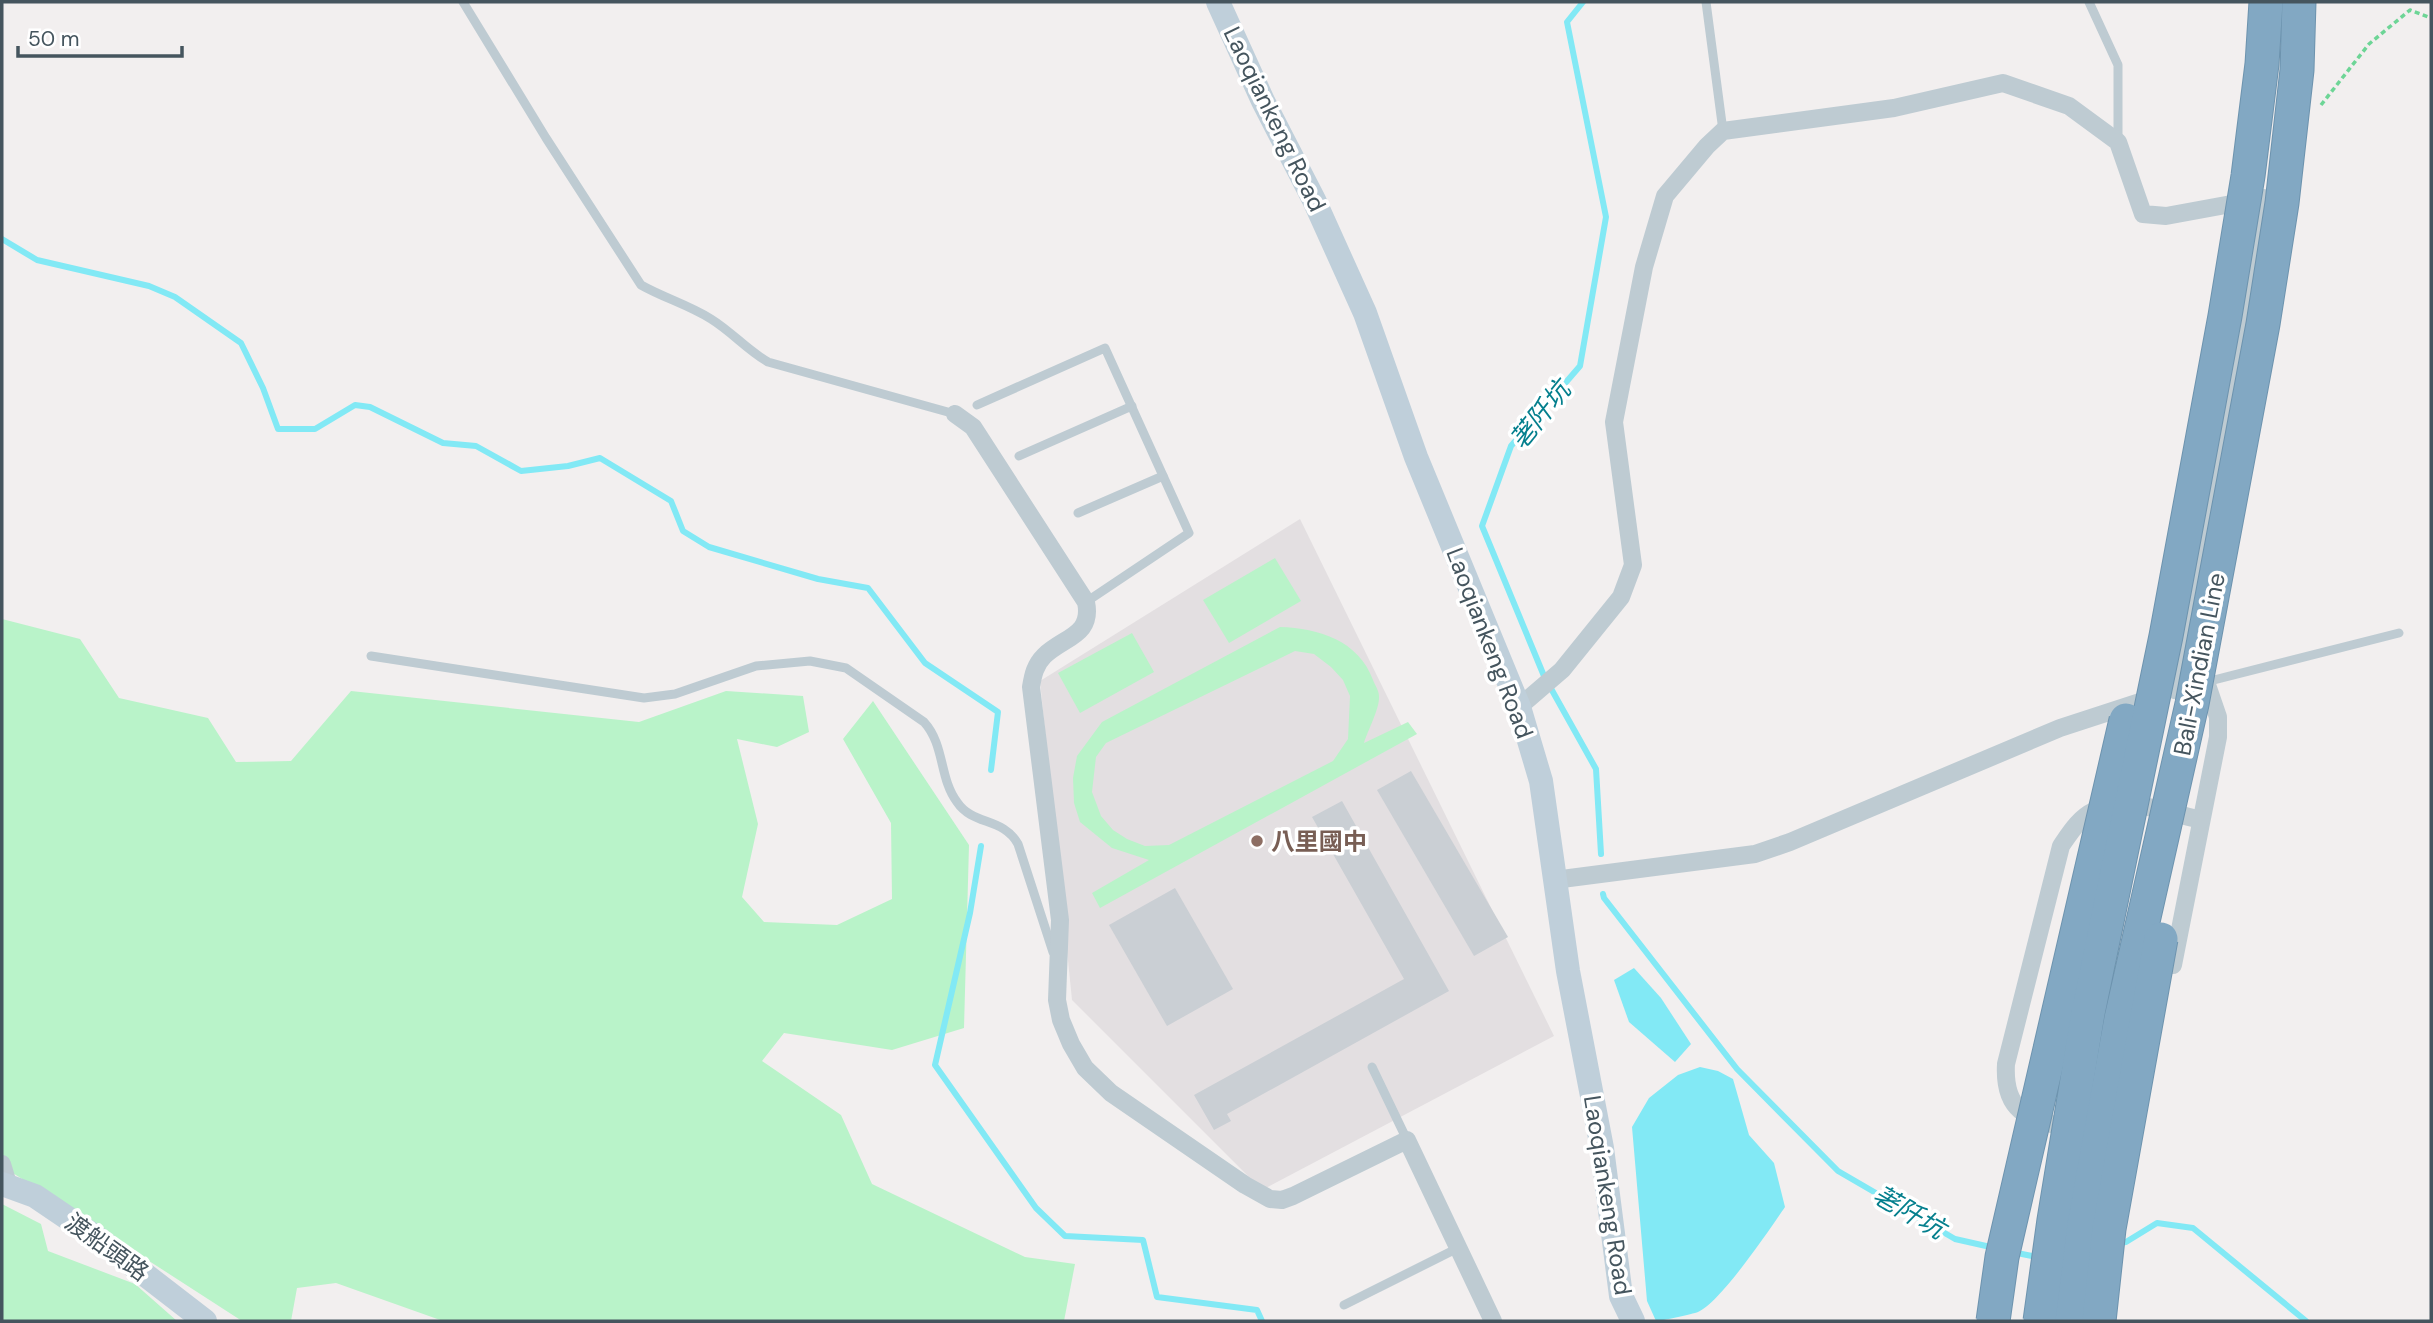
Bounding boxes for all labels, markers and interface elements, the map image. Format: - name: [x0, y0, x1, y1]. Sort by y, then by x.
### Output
- scale bar: [18, 14, 182, 58]
- street label: Laoqiankeng Road: [1217, 21, 1333, 217]
- text: 50 m: [28, 25, 79, 53]
- water label: 荖阡坑: [1502, 371, 1580, 456]
- street label: Laoqiankeng Road: [1439, 543, 1541, 743]
- street label: Bali-Xindian Line: [2166, 570, 2232, 758]
- place label: 八里國中: [1271, 826, 1367, 857]
- marker: 八里國中: [1249, 833, 1265, 849]
- street label: Laoqiankeng Road: [1577, 1093, 1639, 1297]
- water label: 荖阡坑: [1867, 1178, 1955, 1248]
- street label: 渡船頭路: [59, 1206, 155, 1288]

